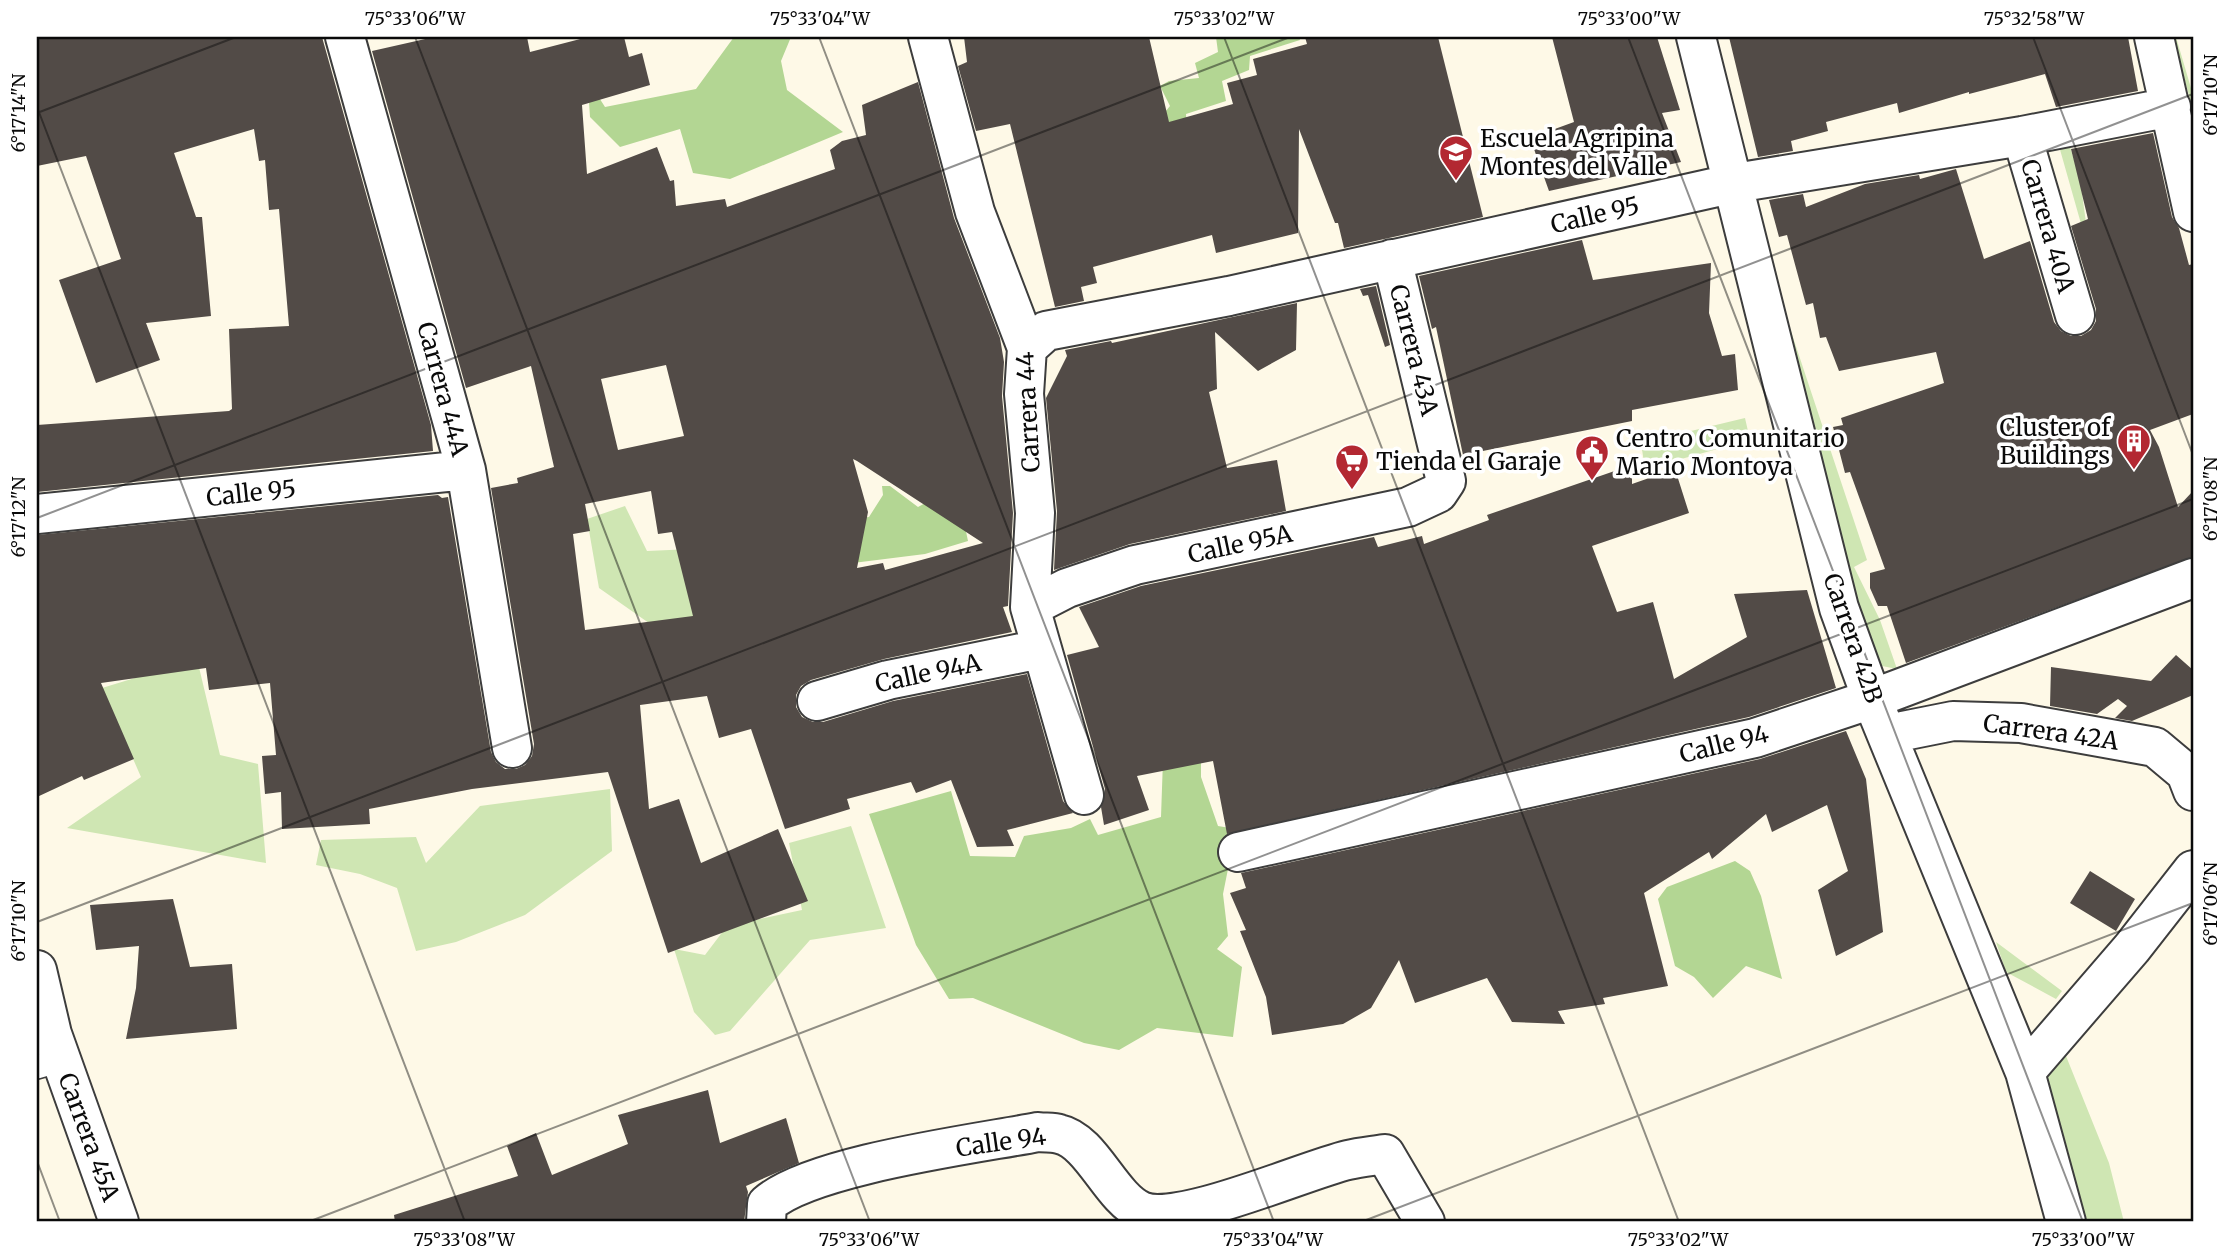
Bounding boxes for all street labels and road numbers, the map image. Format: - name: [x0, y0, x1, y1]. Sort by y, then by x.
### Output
- street label: Carrera 40A: [2014, 156, 2082, 297]
- street label: Calle 95: [1548, 190, 1642, 240]
- street label: Carrera 43A: [1383, 281, 1446, 420]
- street label: Carrera 44A: [410, 319, 476, 460]
- street label: Carrera 44: [1009, 351, 1047, 473]
- street label: Calle 95: [205, 473, 297, 513]
- street label: Calle 95A: [1185, 518, 1296, 570]
- street label: Carrera 42B: [1816, 569, 1890, 707]
- street label: Calle 94A: [872, 646, 985, 699]
- street label: Carrera 42A: [1981, 707, 2122, 757]
- street label: Calle 94: [1676, 718, 1772, 770]
- street label: Carrera 45A: [51, 1069, 127, 1206]
- street label: Calle 94: [954, 1120, 1048, 1164]

